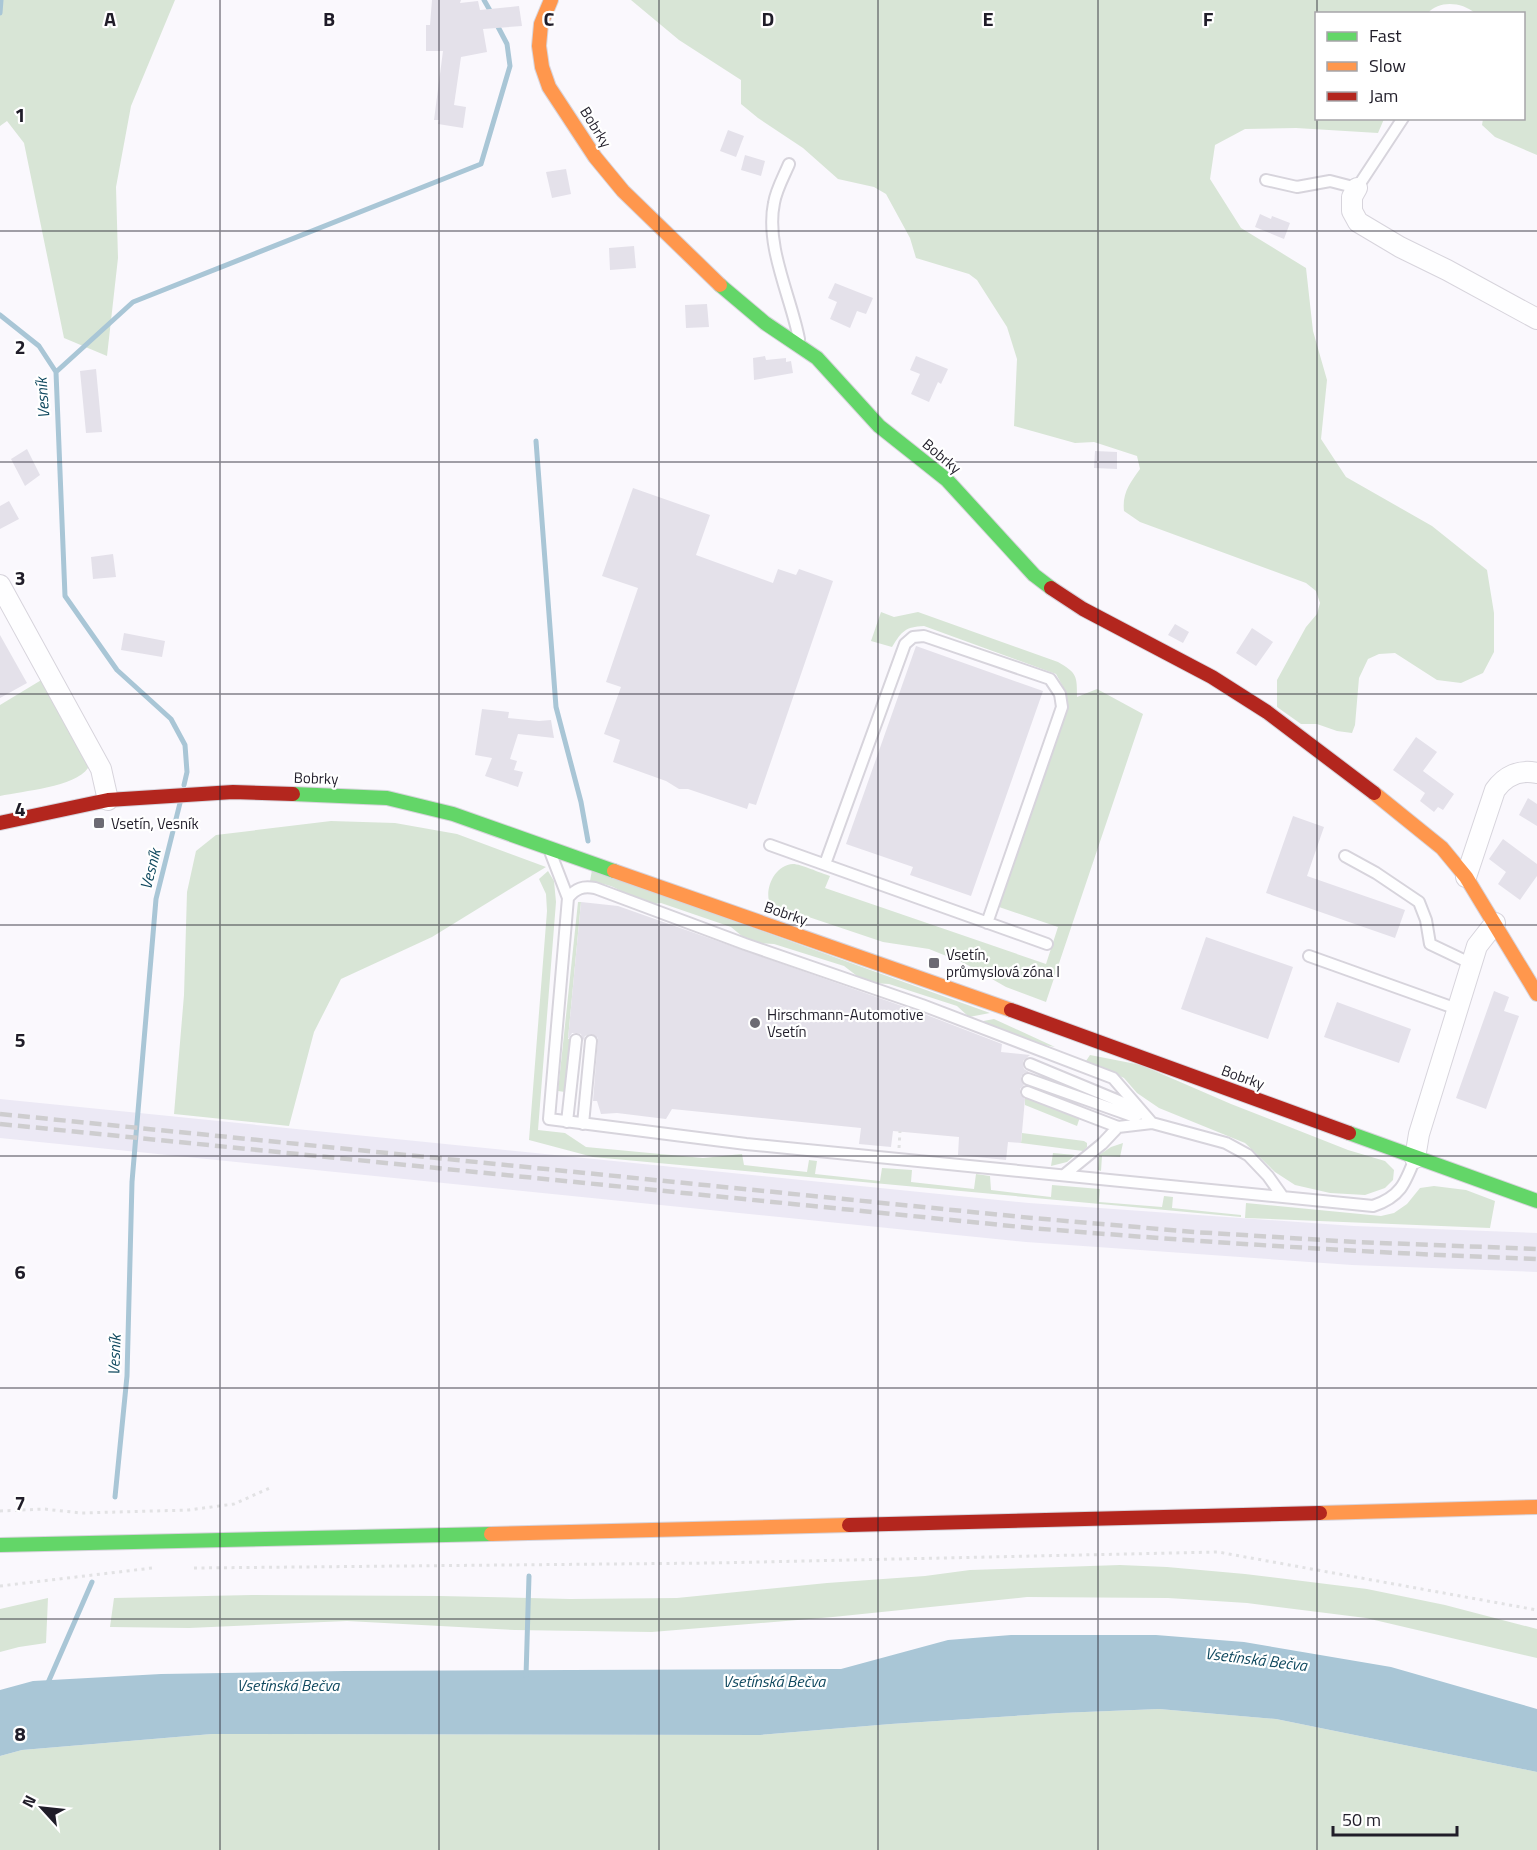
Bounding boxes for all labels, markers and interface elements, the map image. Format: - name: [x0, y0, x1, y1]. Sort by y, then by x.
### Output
- text: A: [104, 3, 116, 34]
- text: B: [323, 3, 335, 34]
- text: C: [544, 3, 555, 34]
- text: D: [762, 3, 774, 34]
- text: E: [982, 3, 994, 34]
- text: F: [1203, 3, 1214, 34]
- legend: [1315, 12, 1525, 120]
- text: Fast: [1369, 22, 1402, 49]
- text: Slow: [1369, 52, 1406, 79]
- text: Jam: [1369, 82, 1398, 109]
- text: 1: [14, 99, 26, 130]
- street label: Bobrky: [574, 102, 618, 152]
- text: 2: [14, 331, 26, 362]
- water label: Vesník: [28, 375, 55, 419]
- street label: Bobrky: [917, 433, 967, 479]
- text: 3: [14, 562, 26, 593]
- street label: Bobrky: [293, 766, 339, 790]
- text: 4: [14, 793, 26, 824]
- place label: Vsetín, Vesník: [111, 812, 199, 835]
- marker: Vsetín, Vesník: [92, 816, 106, 830]
- water label: Vesník: [133, 844, 167, 892]
- street label: Bobrky: [761, 895, 811, 931]
- place label: Vsetín, průmyslová zóna I: [946, 943, 1060, 983]
- marker: Vsetín, průmyslová zóna I: [927, 956, 941, 970]
- place label: Hirschmann-Automotive Vsetín: [767, 1003, 923, 1043]
- marker: Hirschmann-Automotive Vsetín: [748, 1016, 762, 1030]
- text: 5: [14, 1024, 26, 1055]
- street label: Bobrky: [1218, 1059, 1268, 1095]
- text: 6: [14, 1256, 26, 1287]
- water label: Vesník: [101, 1332, 127, 1376]
- text: 7: [14, 1487, 26, 1518]
- water label: Vsetínská Bečva: [1204, 1641, 1309, 1677]
- water label: Vsetínská Bečva: [723, 1669, 826, 1693]
- water label: Vsetínská Bečva: [237, 1673, 340, 1697]
- text: 8: [14, 1718, 26, 1749]
- north arrow: [12, 1778, 72, 1838]
- text: N: [15, 1791, 42, 1812]
- scale bar: [1333, 1799, 1458, 1837]
- text: 50 m: [1342, 1806, 1381, 1833]

